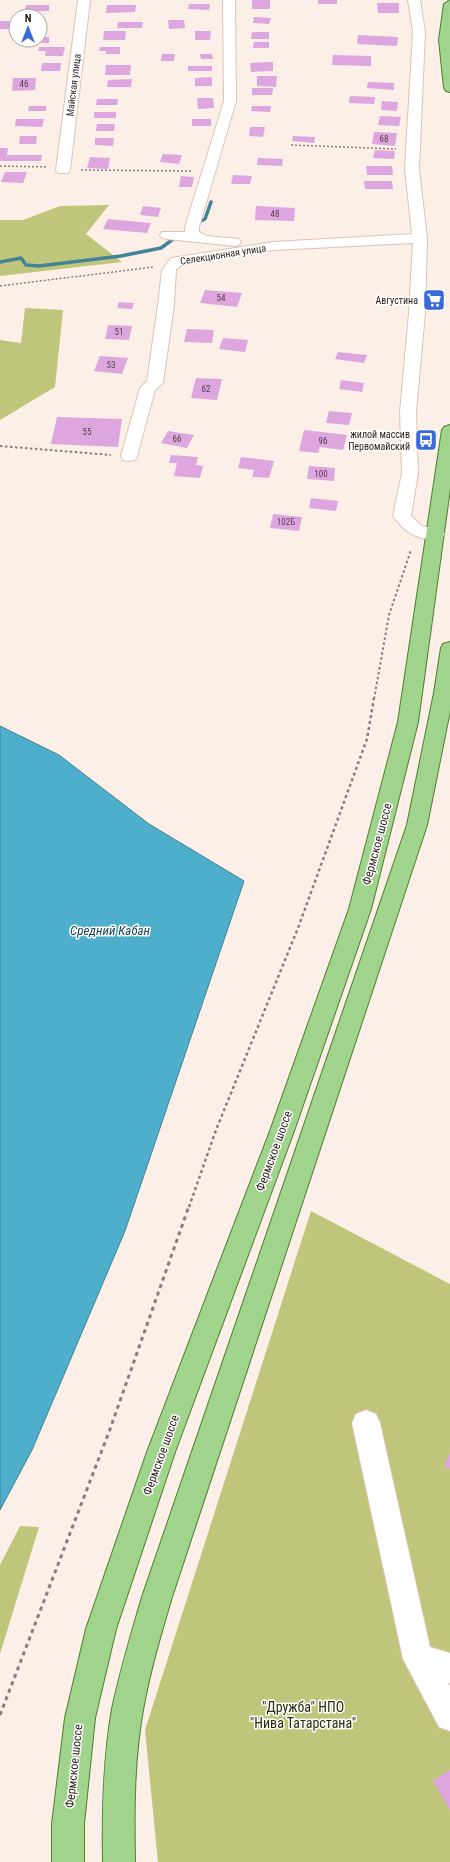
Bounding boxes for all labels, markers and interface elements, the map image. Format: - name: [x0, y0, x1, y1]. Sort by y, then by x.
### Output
- north arrow: [8, 8, 48, 48]
- text: N: [25, 12, 32, 25]
- street label: Майская улица: [64, 53, 83, 117]
- house number: 46: [20, 79, 28, 89]
- house number: 68: [380, 134, 388, 144]
- house number: 48: [271, 209, 279, 219]
- street label: Селекционная улица: [179, 242, 267, 267]
- supermarket icon: Августина: [421, 287, 447, 313]
- house number: 54: [217, 293, 226, 303]
- place label: Августина: [376, 295, 418, 306]
- house number: 51: [115, 327, 123, 337]
- house number: 53: [107, 360, 115, 370]
- house number: 62: [202, 384, 211, 394]
- house number: 55: [83, 427, 92, 437]
- bus stop icon: жилой массив Первомайский: [413, 427, 439, 453]
- place label: жилой массив Первомайский: [348, 429, 410, 452]
- house number: 66: [173, 434, 181, 444]
- house number: 96: [319, 436, 327, 446]
- house number: 100: [314, 469, 328, 479]
- house number: 102Б: [277, 517, 295, 527]
- street label: Фермское шоссе: [359, 801, 395, 886]
- water label: Средний Кабан: [70, 923, 151, 938]
- street label: Фермское шоссе: [253, 1109, 295, 1193]
- street label: Фермское шоссе: [140, 1413, 182, 1497]
- park label: "Дружба" НПО "Нива Татарстана": [250, 1699, 356, 1731]
- street label: Фермское шоссе: [63, 1723, 85, 1809]

